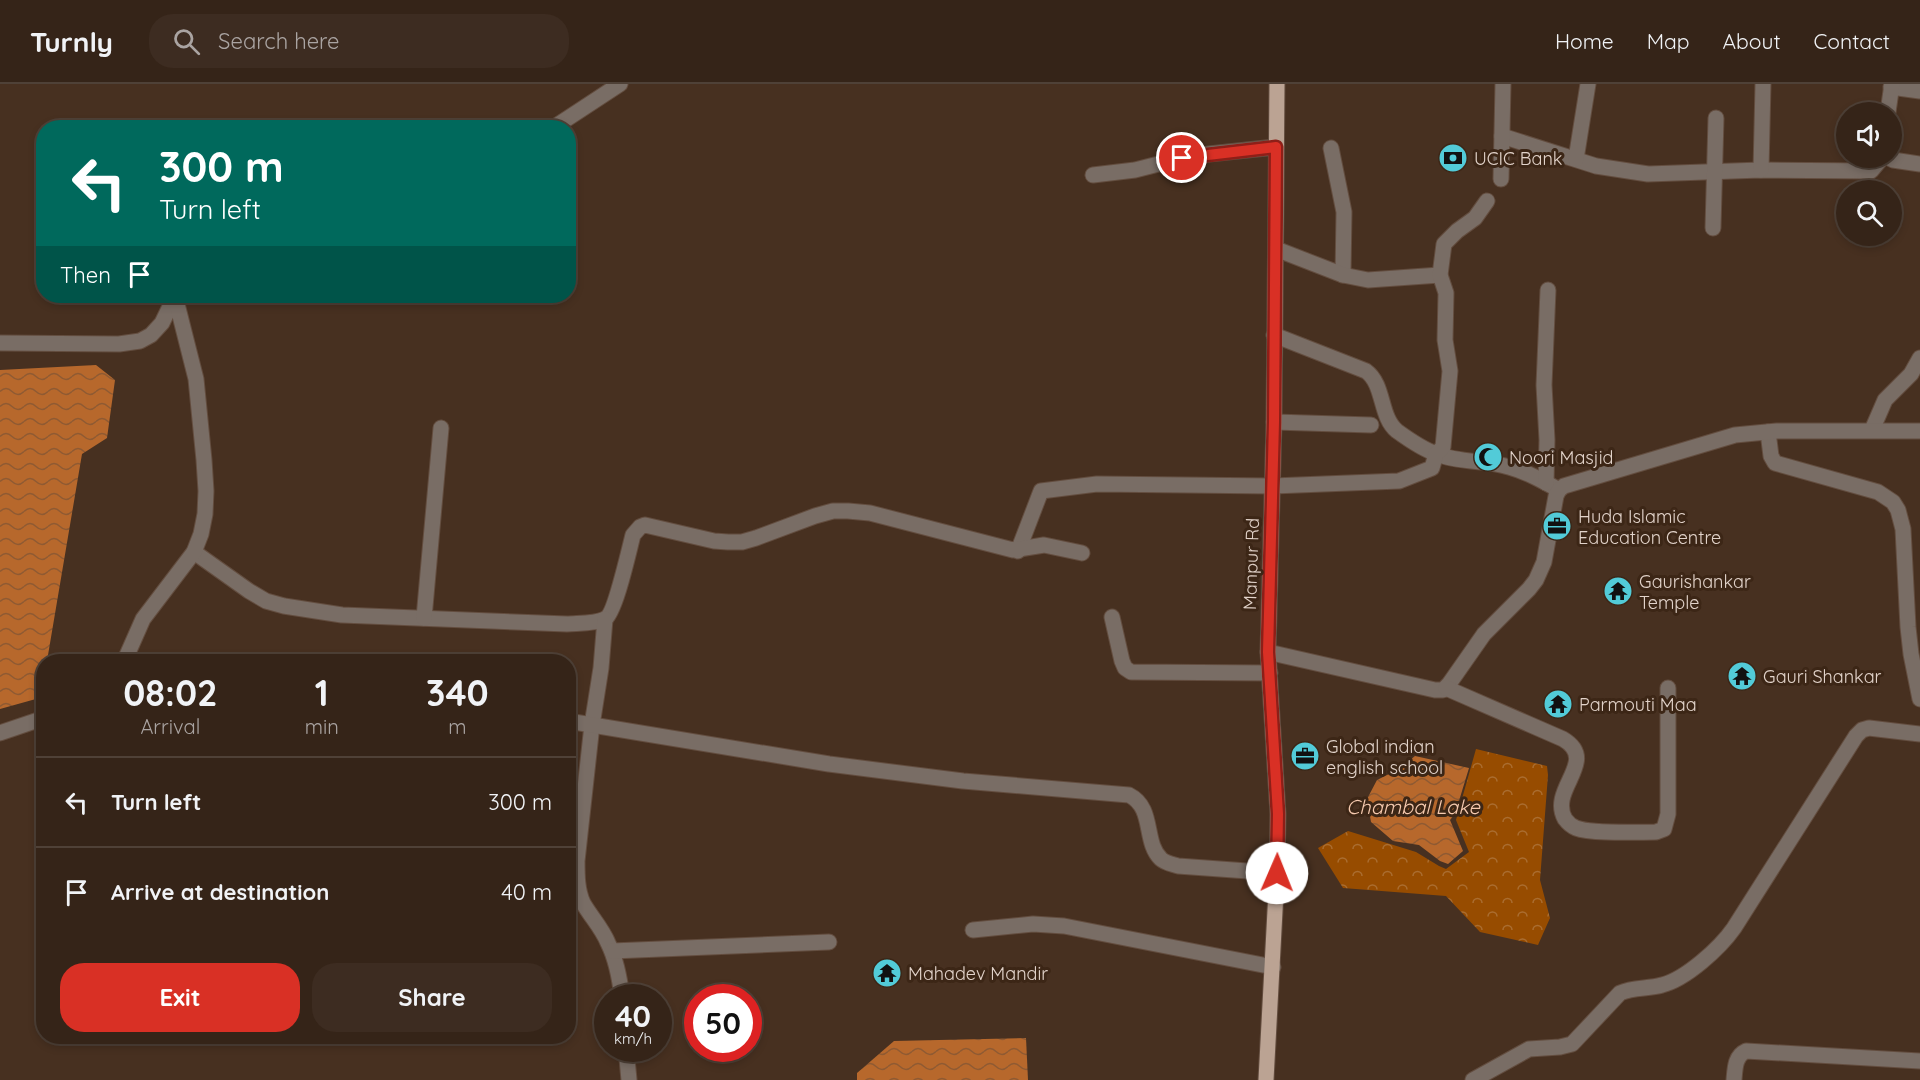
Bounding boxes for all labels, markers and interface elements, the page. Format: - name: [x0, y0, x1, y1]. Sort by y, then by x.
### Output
- search box: [149, 14, 569, 68]
- text: Turnly: [30, 24, 113, 59]
- icon: search: [170, 25, 203, 58]
- text: Search here: [218, 27, 339, 55]
- text: Home: [1555, 28, 1614, 54]
- text: Map: [1647, 28, 1690, 54]
- text: About: [1723, 28, 1781, 54]
- text: Contact: [1814, 28, 1890, 54]
- map controls: [1836, 102, 1902, 246]
- button: sound: [1836, 102, 1902, 168]
- pin: [1156, 132, 1207, 183]
- text: 300 m: [159, 140, 284, 193]
- icon: arrive: [1165, 141, 1198, 174]
- bank icon: UCIC Bank: [1437, 142, 1469, 174]
- icon: left: [60, 144, 138, 222]
- place label: UCIC Bank: [1474, 147, 1562, 170]
- button: search: [1836, 180, 1902, 246]
- text: Turn left: [159, 192, 261, 226]
- icon: arrive: [123, 258, 156, 291]
- text: Then: [60, 261, 111, 289]
- mosque icon: Noori Masjid: [1472, 441, 1504, 473]
- place label: Noori Masjid: [1509, 446, 1613, 469]
- place label: Huda Islamic Education Centre: [1578, 505, 1721, 549]
- office icon: Huda Islamic Education Centre: [1541, 510, 1573, 542]
- street label: Manpur Rd: [1238, 518, 1264, 610]
- place label: Gaurishankar Temple: [1639, 570, 1751, 614]
- temple icon: Gaurishankar Temple: [1602, 575, 1634, 607]
- temple icon: Gauri Shankar: [1726, 660, 1758, 692]
- place label: Gauri Shankar: [1763, 665, 1882, 688]
- text: 08:02: [123, 670, 218, 715]
- text: 1: [315, 670, 329, 715]
- text: 340: [426, 670, 489, 715]
- temple icon: Parmouti Maa: [1542, 688, 1574, 720]
- place label: Parmouti Maa: [1579, 693, 1697, 716]
- text: Arrival: [140, 714, 200, 739]
- text: min: [305, 714, 339, 739]
- text: m: [448, 714, 467, 739]
- place label: Global indian english school: [1326, 735, 1443, 779]
- office icon: Global indian english school: [1289, 740, 1321, 772]
- icon: left: [60, 786, 93, 819]
- text: Turn left: [111, 788, 201, 816]
- text: 300 m: [488, 788, 552, 816]
- water label: Chambal Lake: [1346, 794, 1480, 819]
- position arrow: [1245, 841, 1309, 905]
- icon: arrive: [60, 876, 93, 909]
- text: Arrive at destination: [111, 878, 329, 906]
- text: 40 m: [501, 878, 552, 906]
- temple icon: Mahadev Mandir: [871, 957, 903, 989]
- place label: Mahadev Mandir: [908, 962, 1048, 985]
- button: Exit: [60, 963, 300, 1032]
- button: Share: [312, 963, 552, 1032]
- speed limit sign: 50: [684, 984, 762, 1062]
- text: 40: [615, 997, 651, 1035]
- text: km/h: [614, 1029, 652, 1048]

